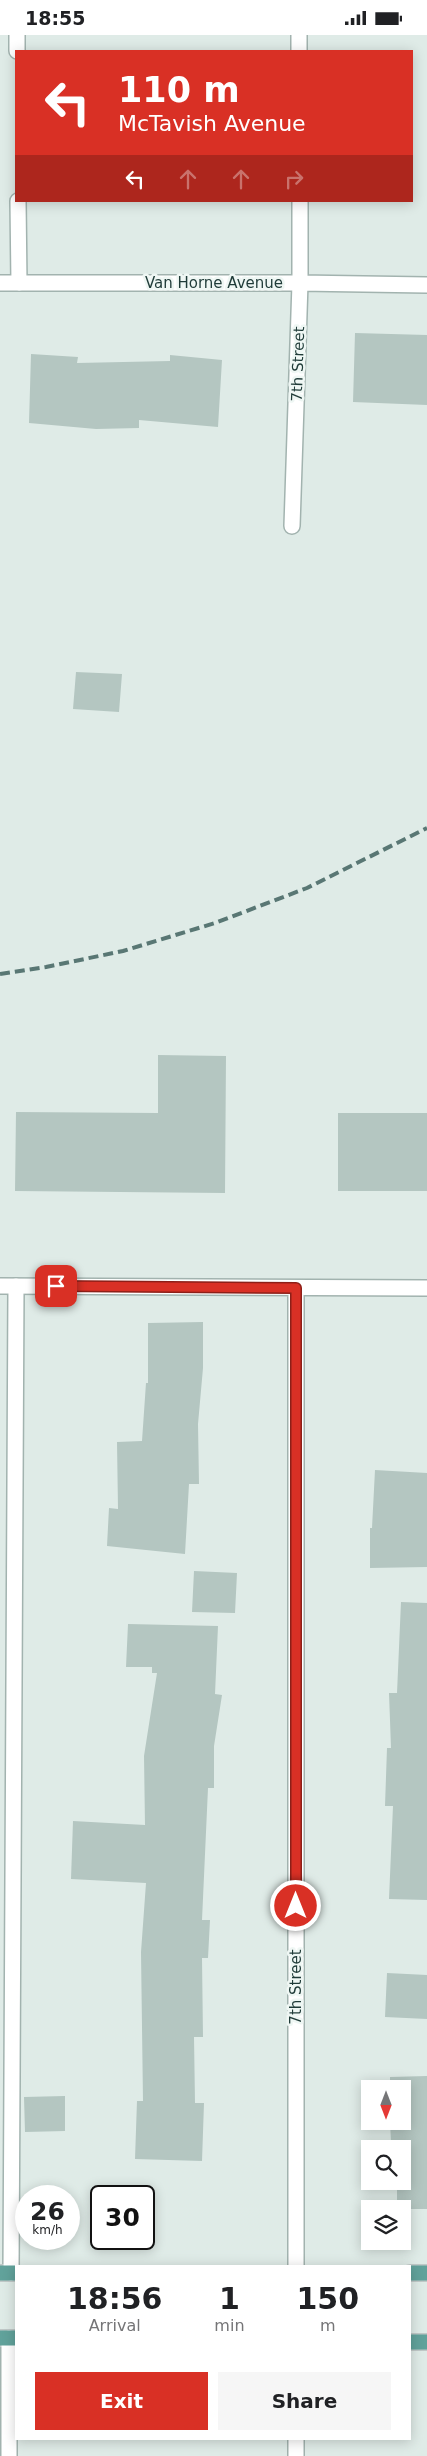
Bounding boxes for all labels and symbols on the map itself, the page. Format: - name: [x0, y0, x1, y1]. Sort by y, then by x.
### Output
- street label: Van Horne Avenue: [145, 274, 283, 292]
- street label: 7th Street: [288, 326, 308, 402]
- pin: [35, 1265, 77, 1307]
- position arrow: [269, 1879, 321, 1931]
- street label: 7th Street: [287, 1949, 305, 2025]
- north arrow: [361, 2080, 411, 2130]
- speed limit sign: 30: [90, 2185, 155, 2250]

